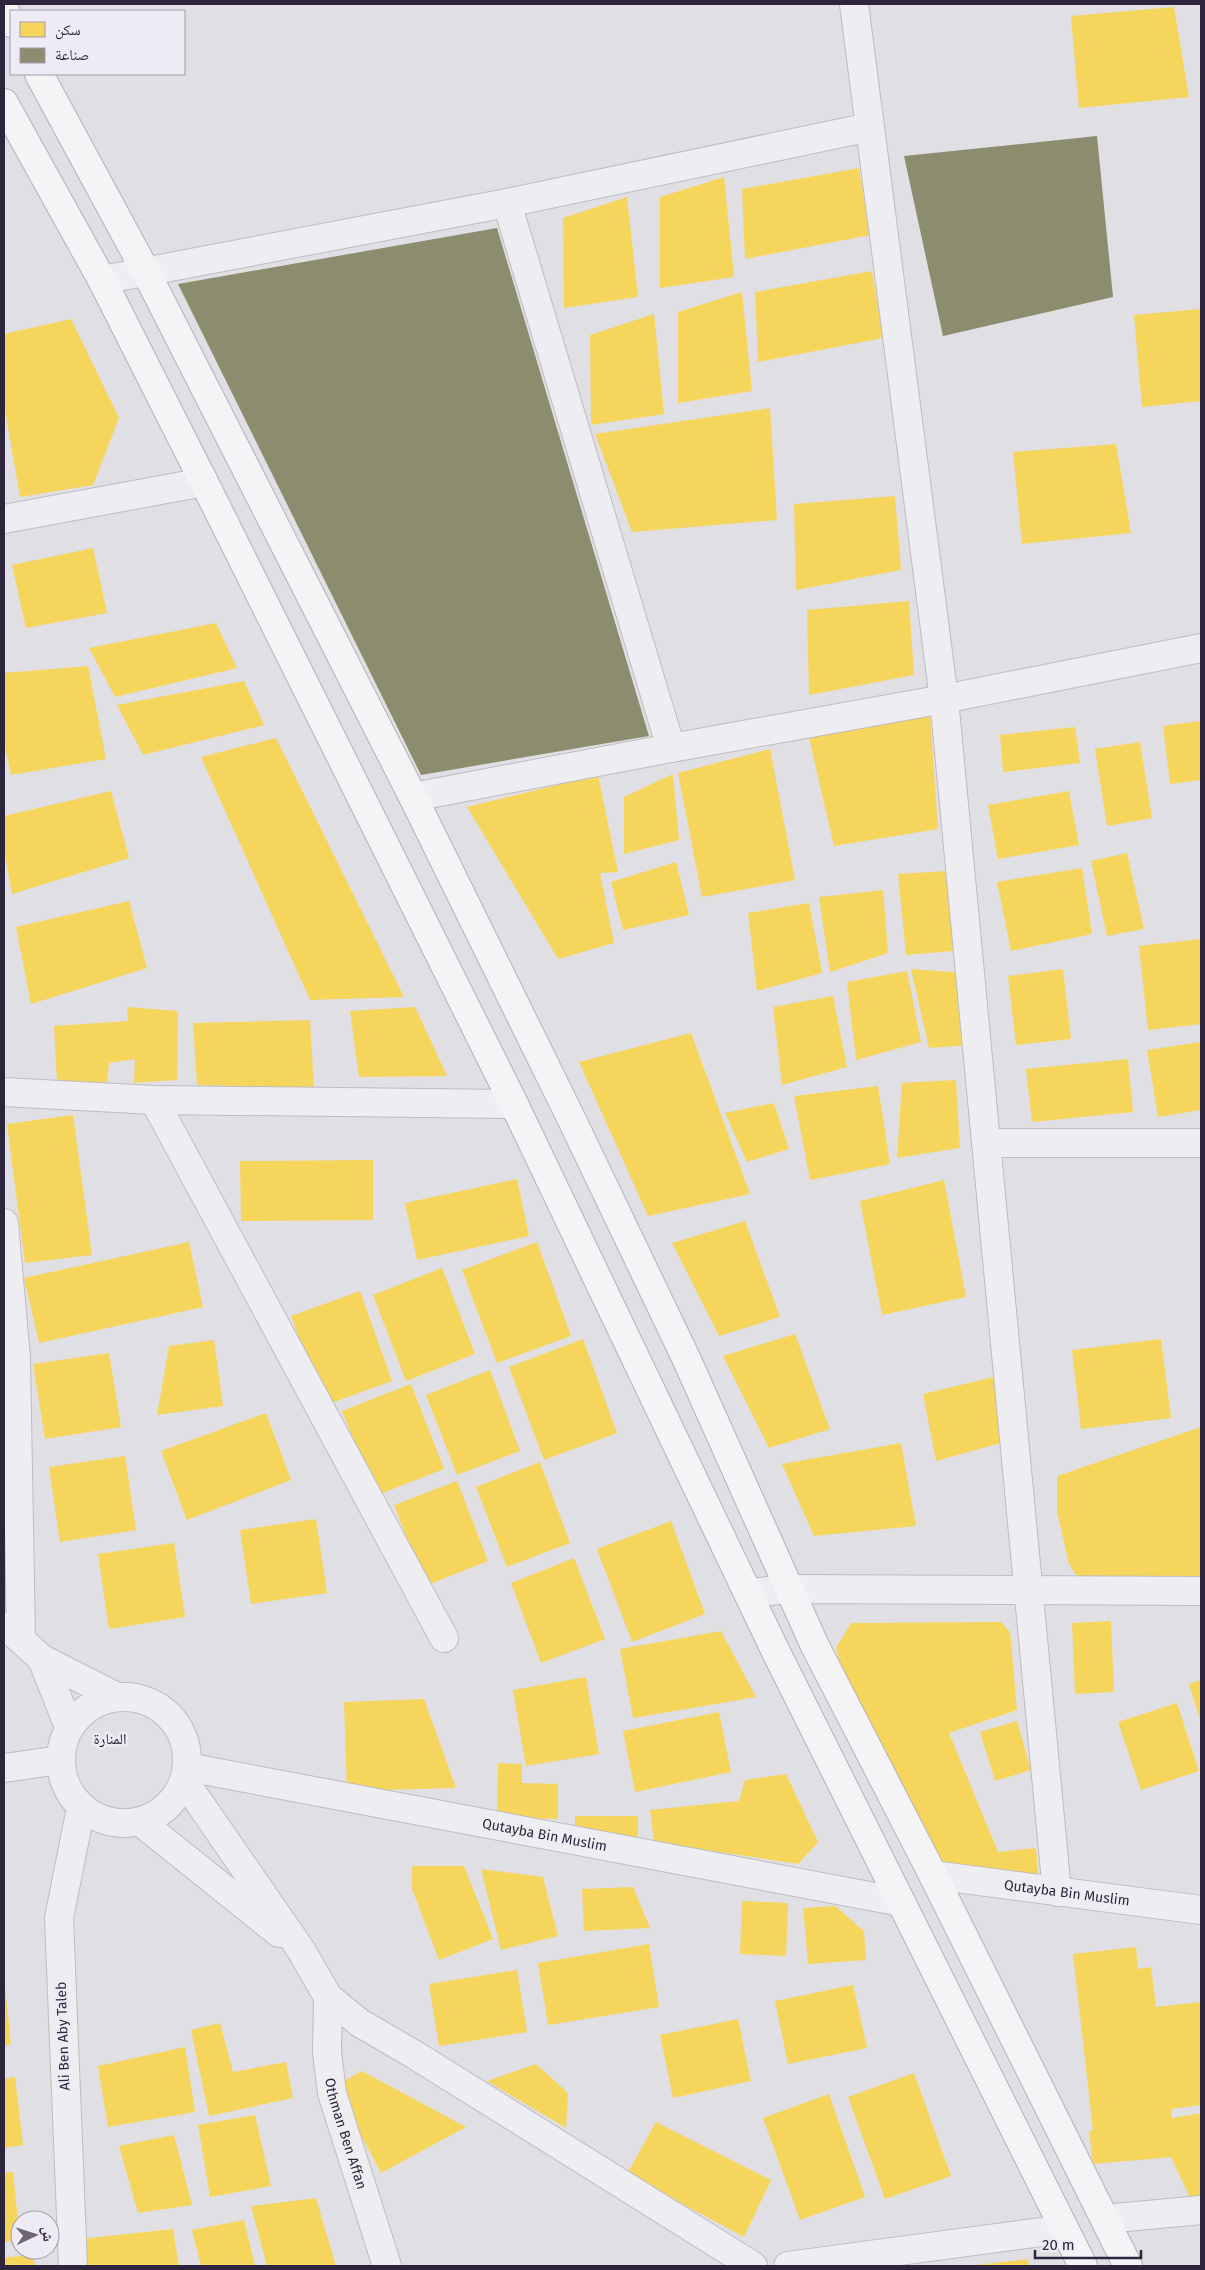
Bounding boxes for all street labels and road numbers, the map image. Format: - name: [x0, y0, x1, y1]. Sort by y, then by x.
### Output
- street label: Qutayba Bin Muslim: [481, 1815, 608, 1855]
- street label: Qutayba Bin Muslim: [1003, 1876, 1131, 1909]
- street label: Ali Ben Aby Taleb: [53, 1981, 73, 2091]
- street label: Othman Ben Affan: [322, 2077, 371, 2191]

